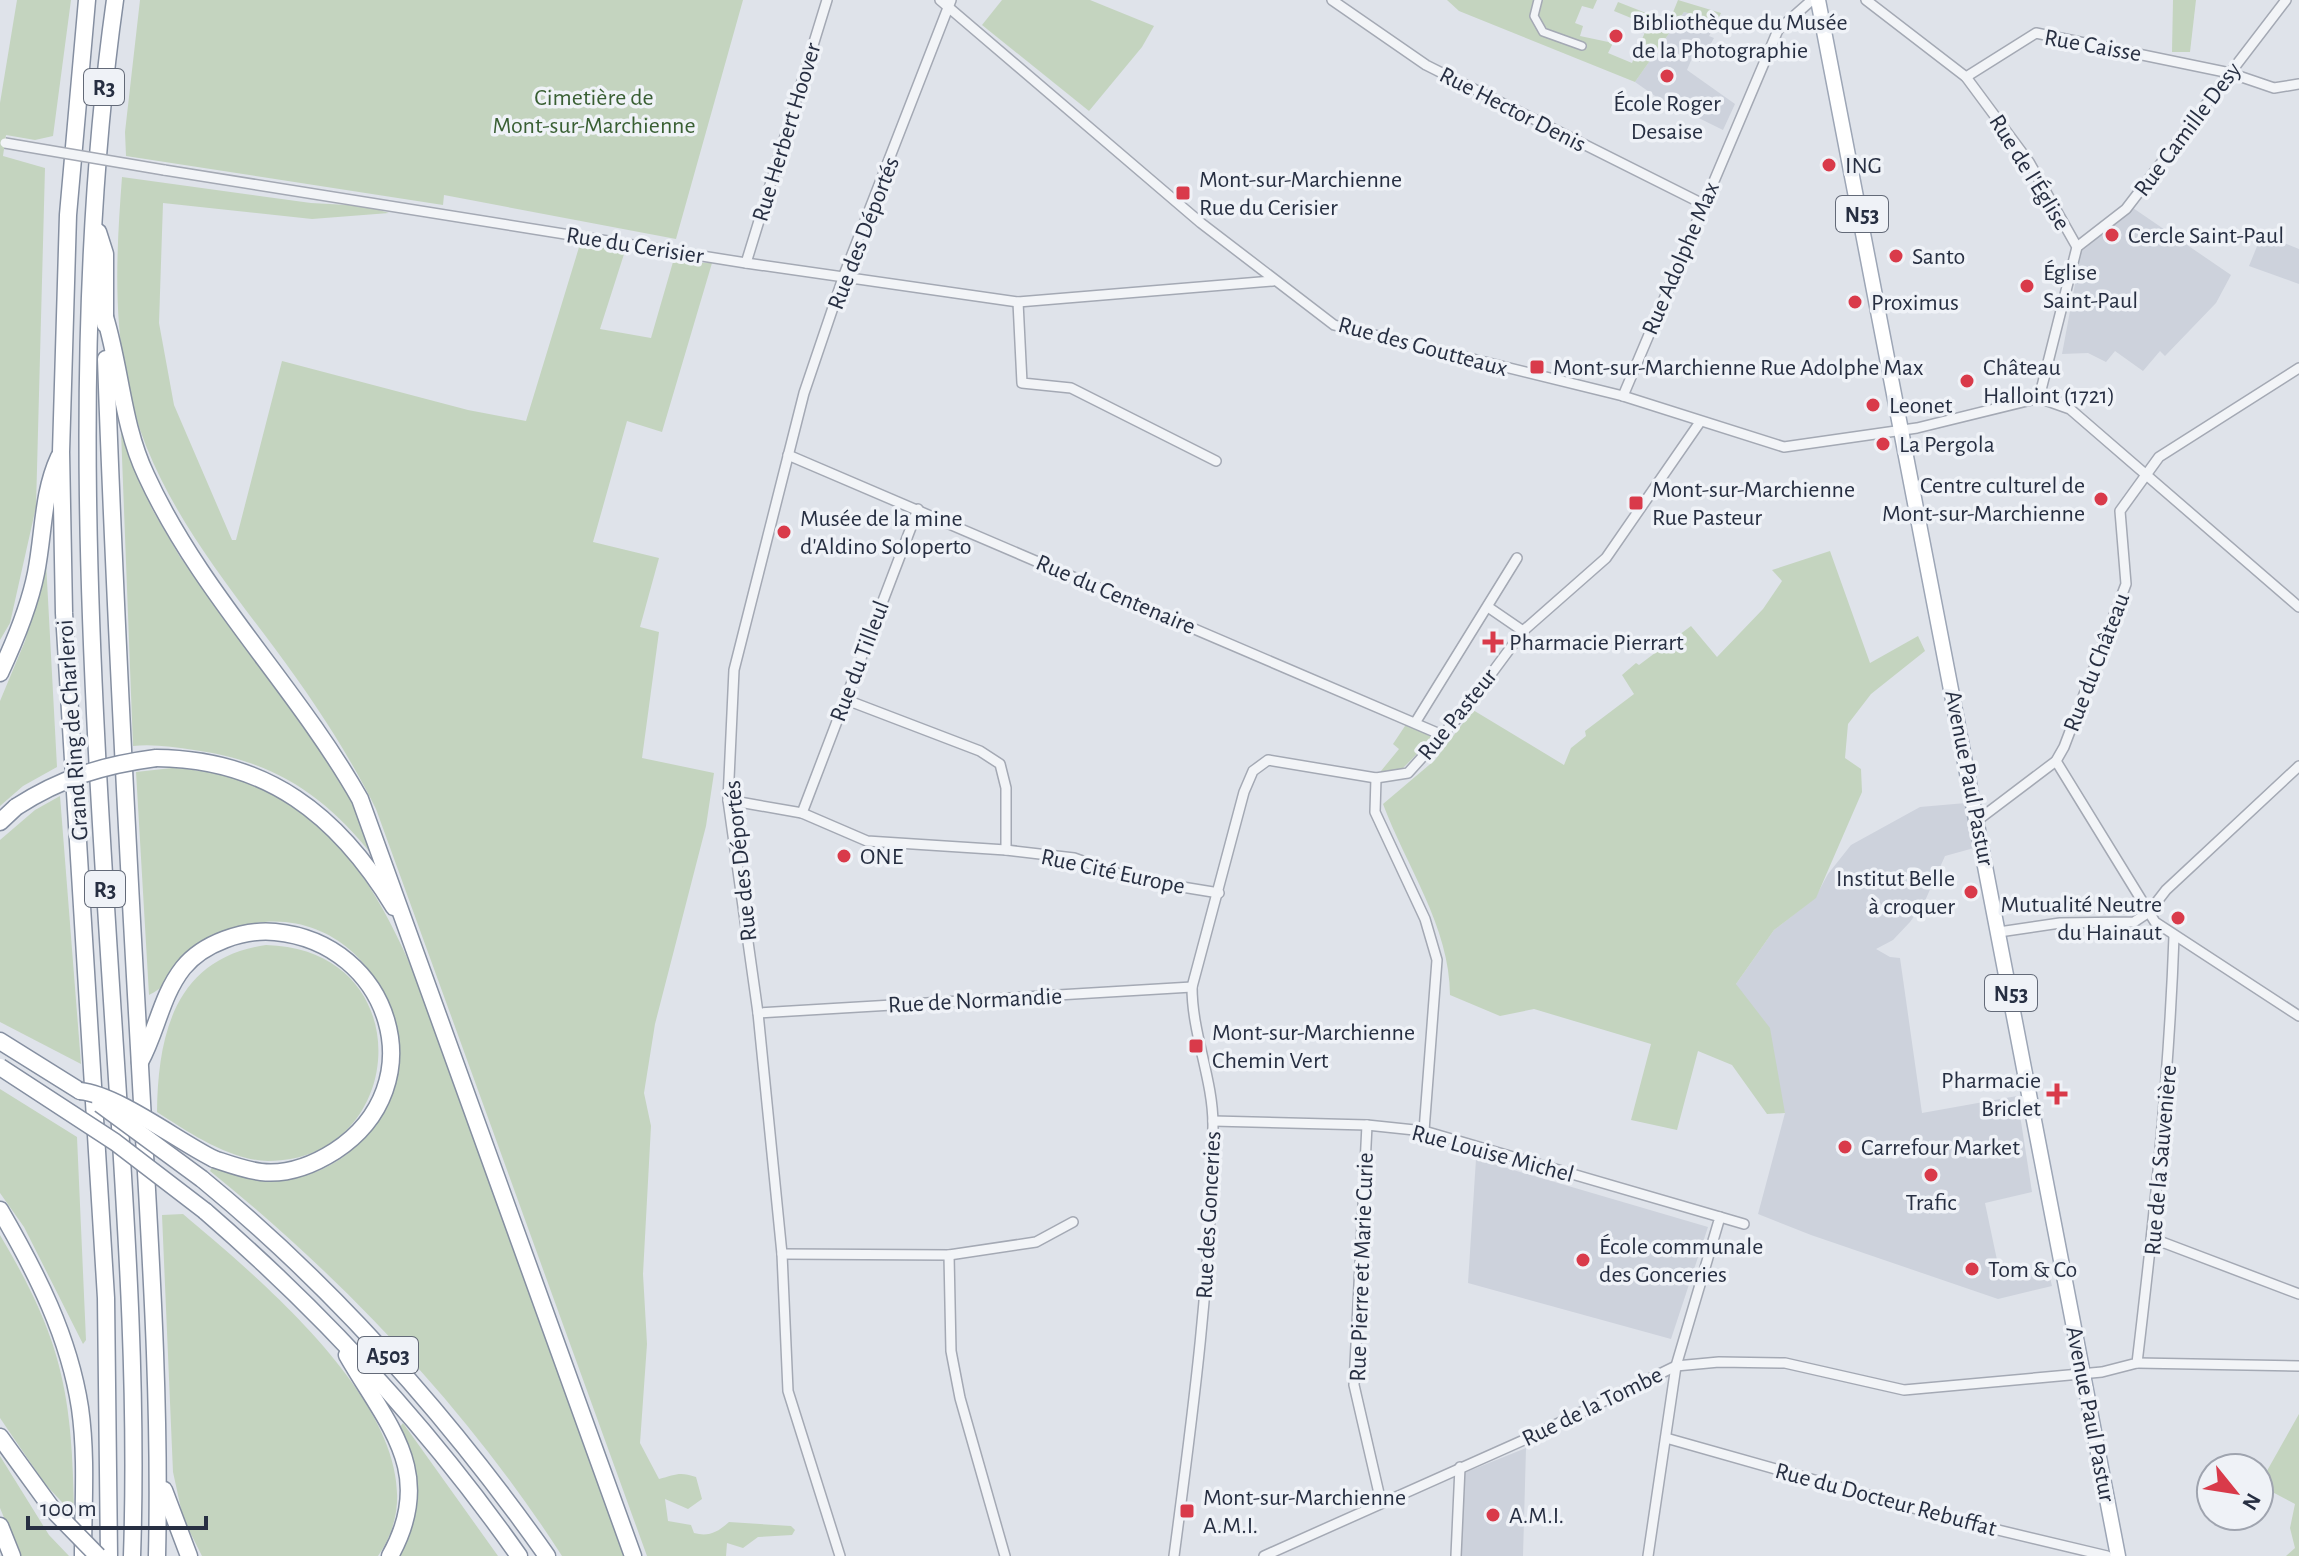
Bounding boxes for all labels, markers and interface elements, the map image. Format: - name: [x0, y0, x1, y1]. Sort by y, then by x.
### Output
- place label: Bibliothèque du Musée de la Photographie: [1632, 11, 1848, 63]
- street label: Rue Caisse: [2042, 26, 2143, 66]
- marker: Bibliothèque du Musée de la Photographie: [1607, 27, 1625, 45]
- street label: Rue Herbert Hoover: [748, 40, 826, 224]
- street label: Rue Camille Desy: [2130, 58, 2246, 201]
- street label: Rue Hector Denis: [1436, 63, 1590, 157]
- marker: École Roger Desaise: [1658, 67, 1676, 85]
- road number: R3: [84, 69, 124, 105]
- park label: Cimetière de Mont-sur-Marchienne: [493, 86, 696, 138]
- place label: École Roger Desaise: [1613, 90, 1721, 144]
- street label: Rue de l'Église: [1984, 109, 2076, 235]
- street label: Rue des Déportés: [824, 154, 904, 313]
- place label: ING: [1845, 154, 1882, 178]
- marker: ING: [1820, 156, 1838, 174]
- place label: Mont-sur-Marchienne Rue du Cerisier: [1199, 168, 1402, 220]
- street label: Rue Adolphe Max: [1638, 178, 1724, 338]
- marker: Mont-sur-Marchienne Rue du Cerisier: [1174, 184, 1192, 202]
- road number: N53: [1836, 196, 1888, 232]
- street label: Rue du Cerisier: [564, 223, 706, 269]
- place label: Cercle Saint-Paul: [2128, 224, 2284, 248]
- marker: Cercle Saint-Paul: [2103, 226, 2121, 244]
- place label: Santo: [1912, 245, 1965, 269]
- marker: Santo: [1887, 247, 1905, 265]
- place label: Église Saint-Paul: [2043, 259, 2138, 313]
- marker: Église Saint-Paul: [2018, 277, 2036, 295]
- place label: Proximus: [1871, 291, 1959, 315]
- marker: Proximus: [1846, 293, 1864, 311]
- street label: Rue des Goutteaux: [1336, 313, 1511, 381]
- place label: Mont-sur-Marchienne Rue Adolphe Max: [1553, 356, 1924, 380]
- place label: Château Halloint (1721): [1983, 356, 2115, 408]
- marker: Mont-sur-Marchienne Rue Adolphe Max: [1528, 358, 1546, 376]
- marker: Château Halloint (1721): [1958, 372, 1976, 390]
- place label: Leonet: [1889, 394, 1953, 418]
- marker: Leonet: [1864, 396, 1882, 414]
- place label: La Pergola: [1899, 433, 1995, 457]
- marker: La Pergola: [1874, 435, 1892, 453]
- place label: Centre culturel de Mont-sur-Marchienne: [1882, 474, 2085, 526]
- place label: Mont-sur-Marchienne Rue Pasteur: [1652, 478, 1855, 530]
- marker: Centre culturel de Mont-sur-Marchienne: [2092, 490, 2110, 508]
- marker: Mont-sur-Marchienne Rue Pasteur: [1627, 494, 1645, 512]
- place label: Musée de la mine d'Aldino Soloperto: [800, 507, 972, 559]
- marker: Musée de la mine d'Aldino Soloperto: [775, 523, 793, 541]
- street label: Rue du Centenaire: [1032, 551, 1199, 639]
- street label: Rue du Château: [2059, 590, 2134, 735]
- street label: Rue du Tilleul: [826, 598, 894, 725]
- street label: Grand Ring de Charleroi: [53, 619, 93, 841]
- place label: Pharmacie Pierrart: [1509, 631, 1684, 655]
- marker: Pharmacie Pierrart: [1484, 633, 1502, 651]
- street label: Rue Pasteur: [1414, 664, 1502, 765]
- street label: Avenue Paul Pastur: [1940, 688, 1998, 868]
- street label: Rue des Déportés: [721, 779, 761, 943]
- place label: ONE: [860, 845, 904, 869]
- street label: Rue Cité Europe: [1039, 845, 1187, 899]
- marker: ONE: [835, 847, 853, 865]
- place label: Institut Belle à croquer: [1836, 867, 1955, 919]
- road number: R3: [85, 871, 125, 907]
- marker: Institut Belle à croquer: [1962, 883, 1980, 901]
- place label: Mutualité Neutre du Hainaut: [2001, 893, 2162, 945]
- marker: Mutualité Neutre du Hainaut: [2169, 909, 2187, 927]
- road number: N53: [1985, 975, 2037, 1011]
- street label: Rue de Normandie: [887, 984, 1063, 1018]
- place label: Mont-sur-Marchienne Chemin Vert: [1212, 1021, 1415, 1073]
- marker: Mont-sur-Marchienne Chemin Vert: [1187, 1037, 1205, 1055]
- street label: Rue de la Sauvenière: [2141, 1064, 2181, 1256]
- place label: Pharmacie Briclet: [1941, 1069, 2041, 1121]
- marker: Pharmacie Briclet: [2048, 1085, 2066, 1103]
- street label: Rue Louise Michel: [1409, 1121, 1576, 1187]
- street label: Rue des Gonceries: [1193, 1131, 1225, 1300]
- place label: Carrefour Market: [1861, 1136, 2020, 1160]
- marker: Carrefour Market: [1836, 1138, 1854, 1156]
- street label: Rue Pierre et Marie Curie: [1346, 1152, 1378, 1382]
- marker: Trafic: [1922, 1166, 1940, 1184]
- place label: Trafic: [1905, 1191, 1957, 1215]
- place label: École communale des Gonceries: [1599, 1233, 1763, 1287]
- marker: École communale des Gonceries: [1574, 1251, 1592, 1269]
- place label: Tom & Co: [1988, 1258, 2077, 1282]
- marker: Tom & Co: [1963, 1260, 1981, 1278]
- street label: Avenue Paul Pastur: [2061, 1324, 2119, 1504]
- road number: A503: [358, 1337, 418, 1373]
- street label: Rue de la Tombe: [1518, 1363, 1666, 1451]
- north arrow: [2195, 1452, 2275, 1532]
- street label: Rue du Docteur Rebuffat: [1772, 1459, 1999, 1541]
- scale bar: [28, 1480, 206, 1530]
- place label: Mont-sur-Marchienne A.M.I.: [1203, 1486, 1406, 1538]
- text: N: [2238, 1489, 2265, 1514]
- text: 100 m: [40, 1497, 97, 1521]
- marker: Mont-sur-Marchienne A.M.I.: [1178, 1502, 1196, 1520]
- place label: A.M.I.: [1509, 1504, 1564, 1528]
- marker: A.M.I.: [1484, 1506, 1502, 1524]

